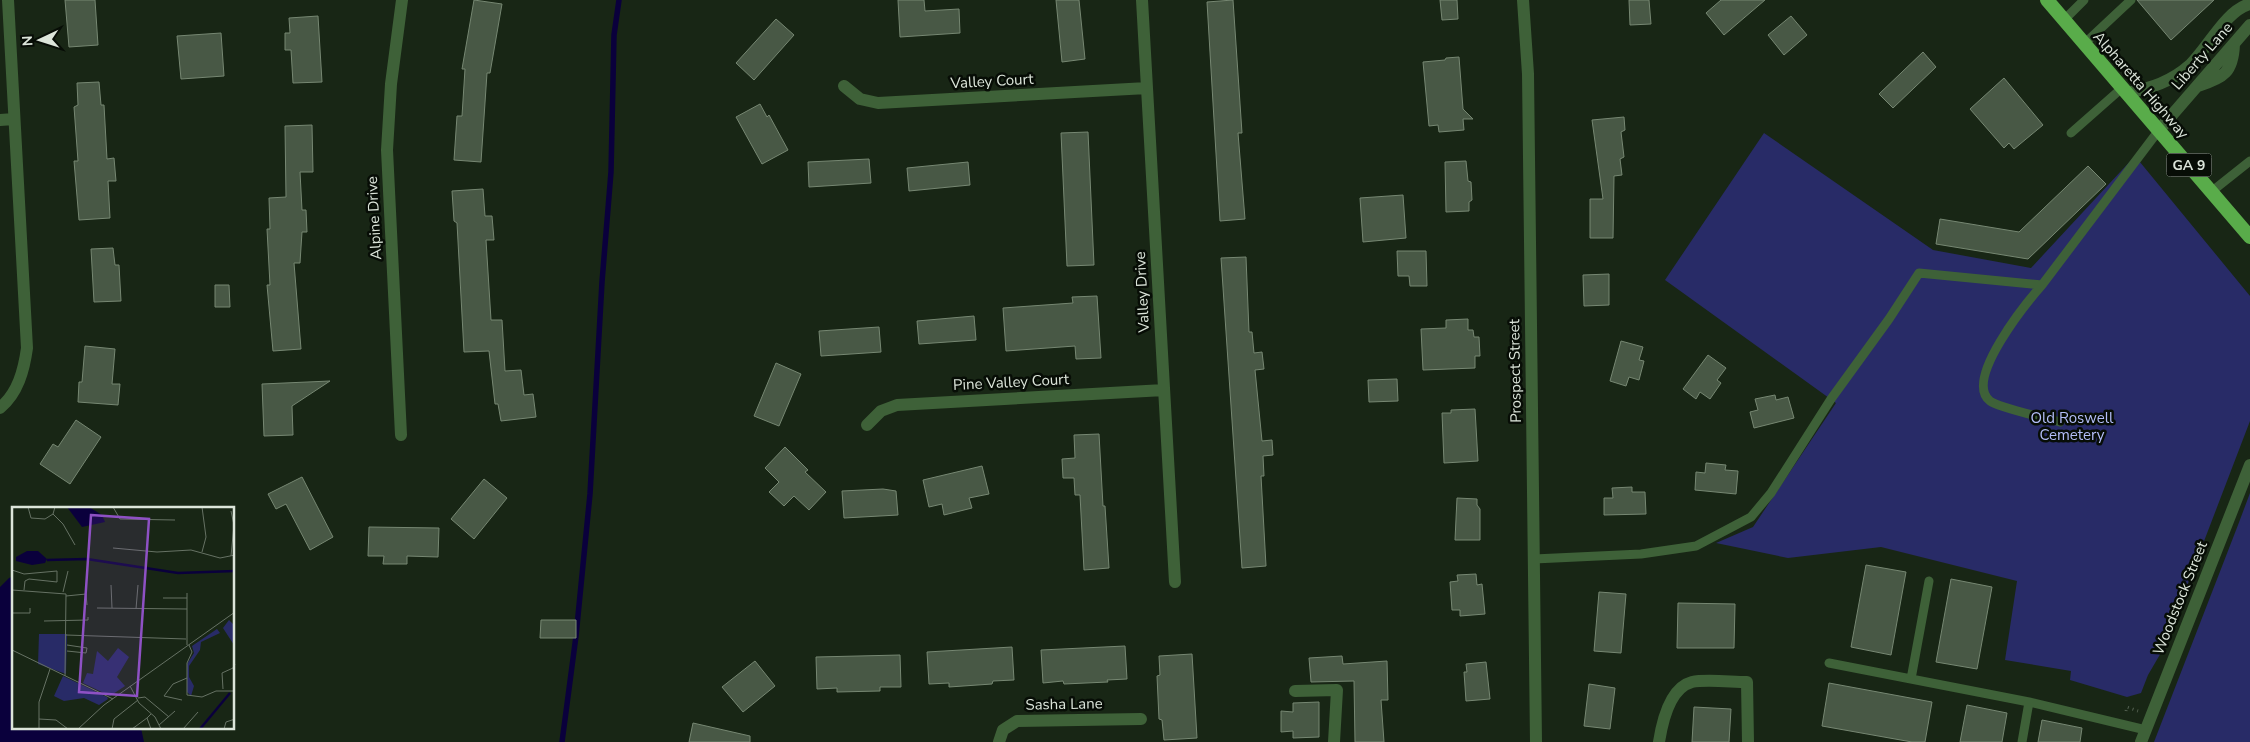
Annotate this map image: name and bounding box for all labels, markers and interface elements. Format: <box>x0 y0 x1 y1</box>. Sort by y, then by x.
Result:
north arrow <box>15 15 65 65</box>
street label: Liberty Lane <box>2167 18 2237 94</box>
street label: Alpharetta Highway <box>2089 27 2193 143</box>
text: N <box>18 35 37 47</box>
street label: Valley Court <box>949 69 1035 93</box>
road number: GA 9 <box>2166 154 2212 176</box>
street label: Alpine Drive <box>362 176 386 260</box>
street label: Valley Drive <box>1130 251 1154 334</box>
street label: Prospect Street <box>1504 318 1526 423</box>
street label: Pine Valley Court <box>952 369 1070 395</box>
park label: Old Roswell Cemetery <box>2030 408 2114 445</box>
inset map <box>12 507 235 730</box>
street label: Woodstock Street <box>2148 537 2212 658</box>
street label: Sasha Lane <box>1025 693 1103 715</box>

